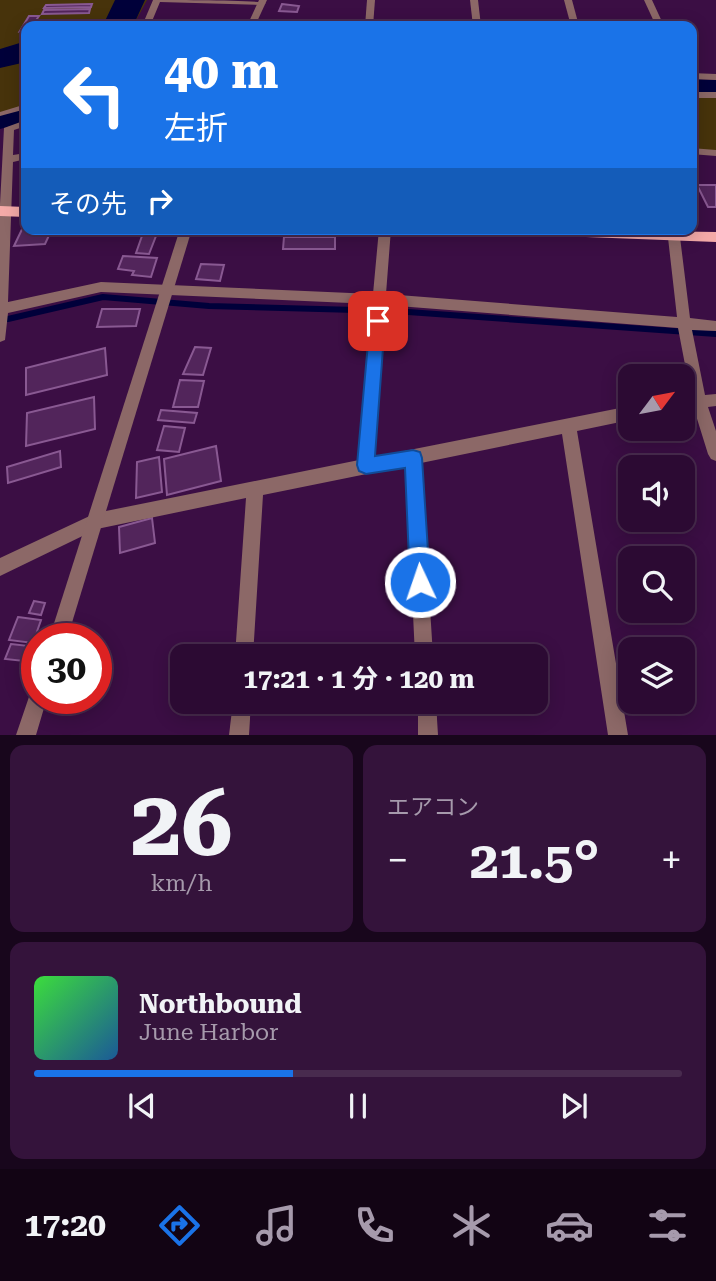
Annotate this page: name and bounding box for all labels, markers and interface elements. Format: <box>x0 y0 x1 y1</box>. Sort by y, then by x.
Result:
text: 40 m <box>164 43 279 100</box>
icon: left <box>49 49 140 140</box>
text: 左折 <box>164 109 228 147</box>
icon: right <box>141 182 179 220</box>
text: その先 <box>49 189 127 219</box>
pin <box>348 291 408 351</box>
icon: arrive <box>359 302 397 340</box>
north arrow <box>618 364 695 441</box>
map controls <box>618 364 695 714</box>
button: sound <box>618 455 695 532</box>
position arrow <box>383 545 457 619</box>
button: search <box>618 546 695 623</box>
speed limit sign: 30 <box>21 623 112 714</box>
button: layers <box>618 637 695 714</box>
text: 17:21 · 1 分 · 120 m <box>243 664 475 694</box>
text: 26 <box>131 771 232 877</box>
text: エアコン <box>387 794 479 821</box>
text: 21.5° <box>470 830 599 891</box>
text: − <box>387 838 408 882</box>
text: + <box>661 838 682 882</box>
text: km/h <box>151 870 212 897</box>
text: Northbound <box>139 989 302 1019</box>
text: June Harbor <box>139 1019 279 1046</box>
icon: previous <box>123 1087 161 1125</box>
icon: pause <box>339 1087 377 1125</box>
icon: next <box>555 1087 593 1125</box>
icon: directions <box>155 1201 204 1250</box>
icon: music <box>252 1201 301 1250</box>
icon: phone <box>350 1201 399 1250</box>
icon: climate <box>447 1201 496 1250</box>
icon: car <box>545 1201 594 1250</box>
icon: filters <box>643 1201 692 1250</box>
text: 17:20 <box>24 1206 106 1244</box>

